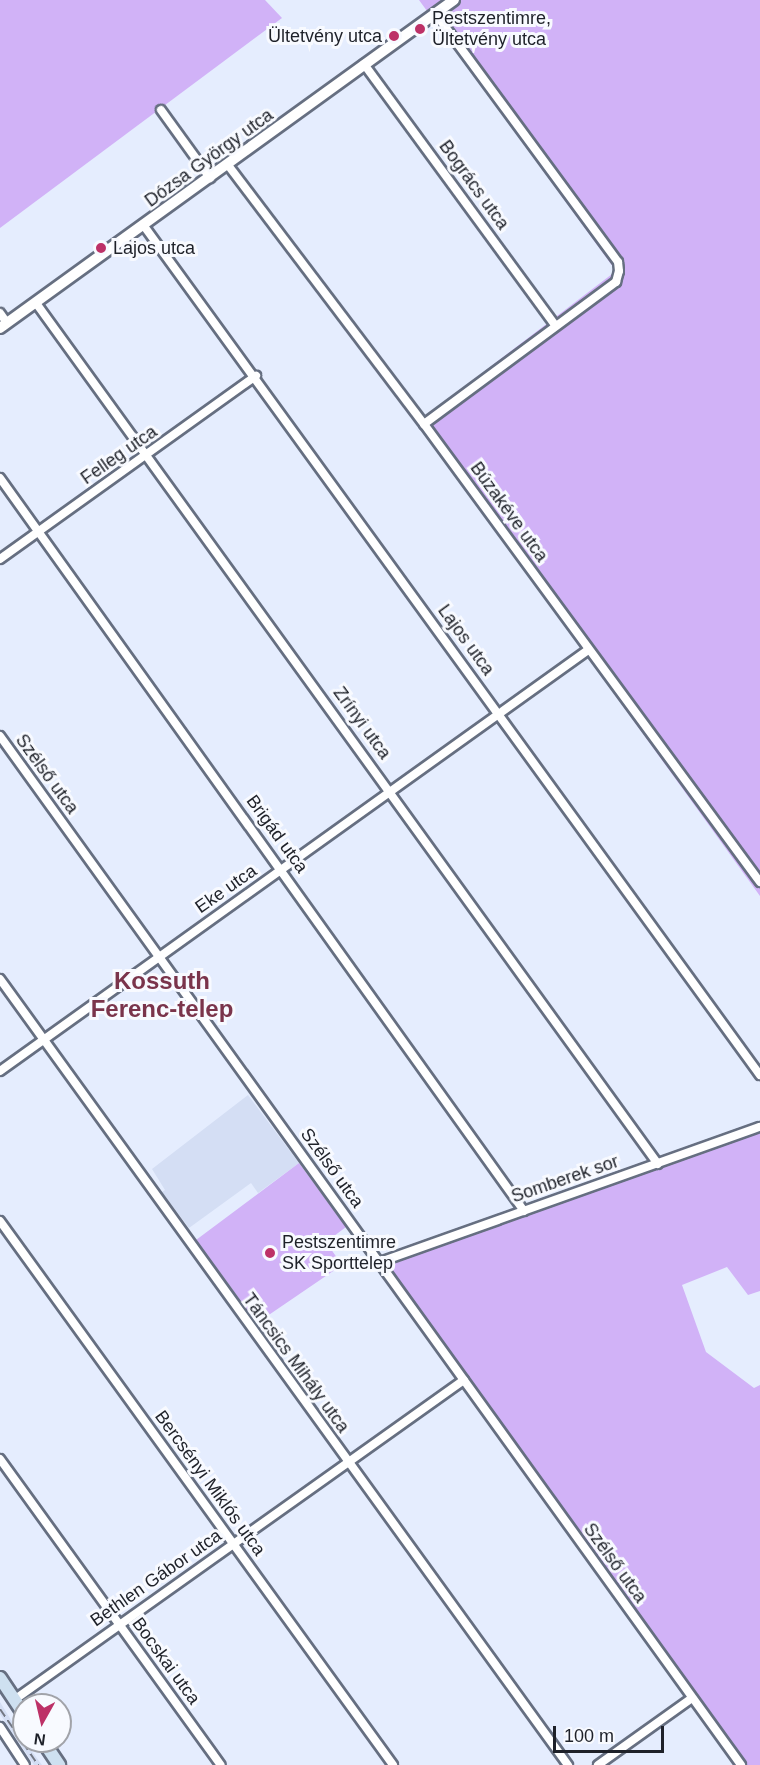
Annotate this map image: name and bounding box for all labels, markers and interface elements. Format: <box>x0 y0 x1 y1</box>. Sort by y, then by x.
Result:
place label: Pestszentimre, Ültetvény utca <box>432 8 551 50</box>
marker: Pestszentimre, Ültetvény utca <box>413 22 427 36</box>
place label: Ültetvény utca <box>268 25 382 47</box>
marker: Ültetvény utca <box>387 29 401 43</box>
street label: Dózsa György utca <box>141 104 277 212</box>
street label: Bogrács utca <box>434 136 514 234</box>
place label: Lajos utca <box>113 237 195 259</box>
marker: Lajos utca <box>94 241 108 255</box>
street label: Felleg utca <box>77 421 161 489</box>
street label: Búzakéve utca <box>466 458 552 566</box>
street label: Lajos utca <box>433 600 499 680</box>
street label: Zrínyi utca <box>329 683 395 763</box>
street label: Szélső utca <box>11 730 83 818</box>
street label: Brigád utca <box>242 791 312 877</box>
street label: Eke utca <box>191 860 261 918</box>
district label: Kossuth Ferenc-telep <box>91 967 233 1023</box>
street label: Szélső utca <box>296 1124 368 1212</box>
street label: Somberek sor <box>509 1151 621 1207</box>
place label: Pestszentimre SK Sporttelep <box>282 1232 396 1274</box>
marker: Pestszentimre SK Sporttelep <box>263 1246 277 1260</box>
street label: Táncsics Mihály utca <box>238 1289 354 1437</box>
street label: Bercsényi Miklós utca <box>150 1406 270 1560</box>
street label: Szélső utca <box>579 1519 651 1607</box>
street label: Bethlen Gábor utca <box>86 1525 226 1631</box>
street label: Bocskai utca <box>127 1613 205 1709</box>
north arrow <box>12 1693 72 1753</box>
scale bar <box>556 1714 667 1752</box>
text: 100 m <box>564 1726 614 1746</box>
text: N <box>33 1730 47 1749</box>

